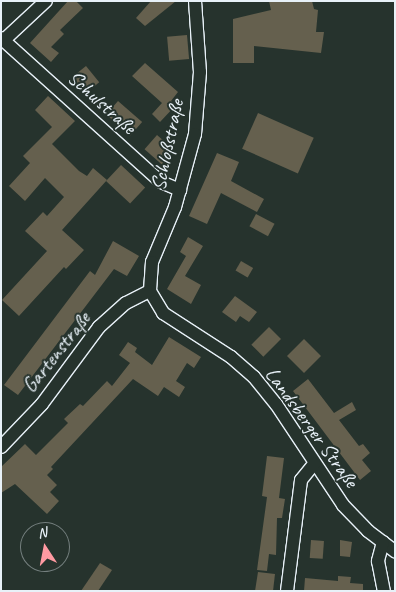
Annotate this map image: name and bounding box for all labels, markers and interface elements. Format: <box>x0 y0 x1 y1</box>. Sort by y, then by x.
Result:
street label: Schulstraße <box>63 65 141 139</box>
street label: Schloßstraße <box>145 97 189 193</box>
street label: Gartenstraße <box>17 307 95 397</box>
street label: Landsberger Straße <box>260 362 364 492</box>
north arrow <box>20 522 70 572</box>
text: N <box>36 524 48 542</box>

